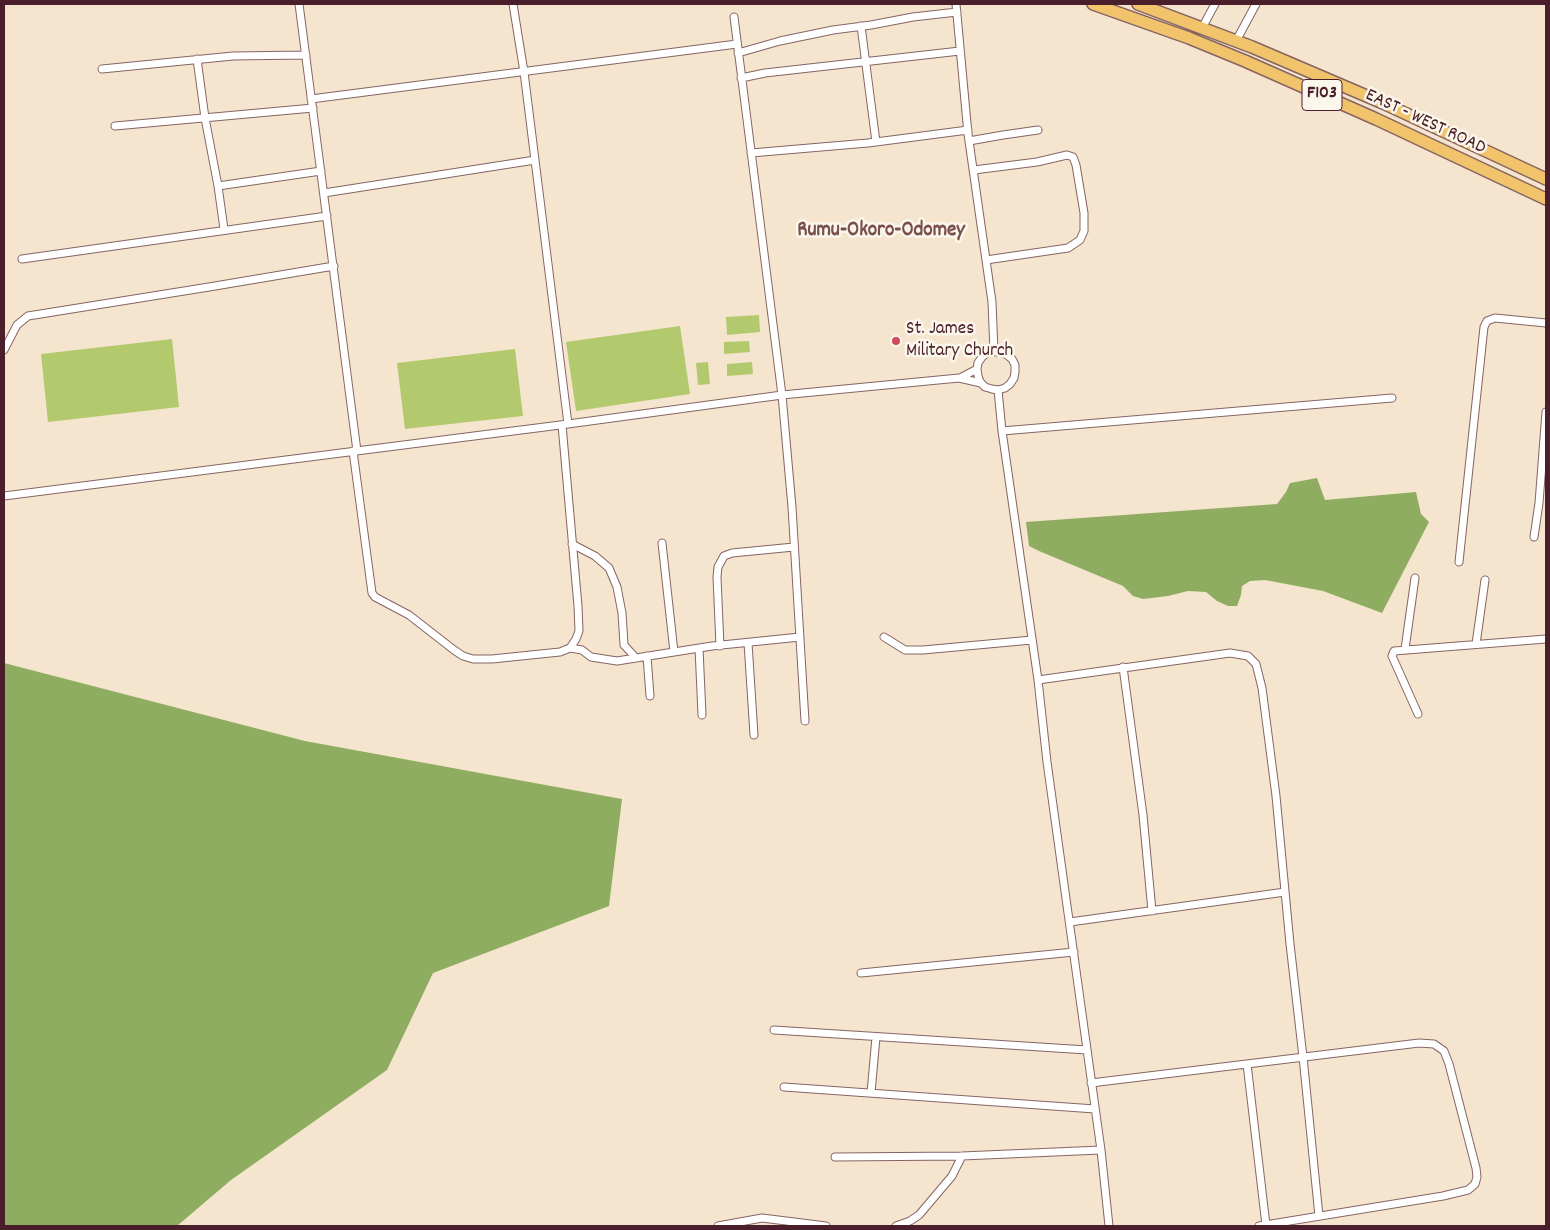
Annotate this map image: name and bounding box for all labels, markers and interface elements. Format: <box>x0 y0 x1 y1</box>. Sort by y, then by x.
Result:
road number: F103 <box>1302 80 1342 110</box>
street label: EAST - WEST ROAD <box>1361 85 1489 161</box>
district label: Rumu-Okoro-Odomey <box>797 219 965 245</box>
place label: St. James Military Church <box>906 319 1013 363</box>
marker: St. James Military Church <box>890 335 902 347</box>

